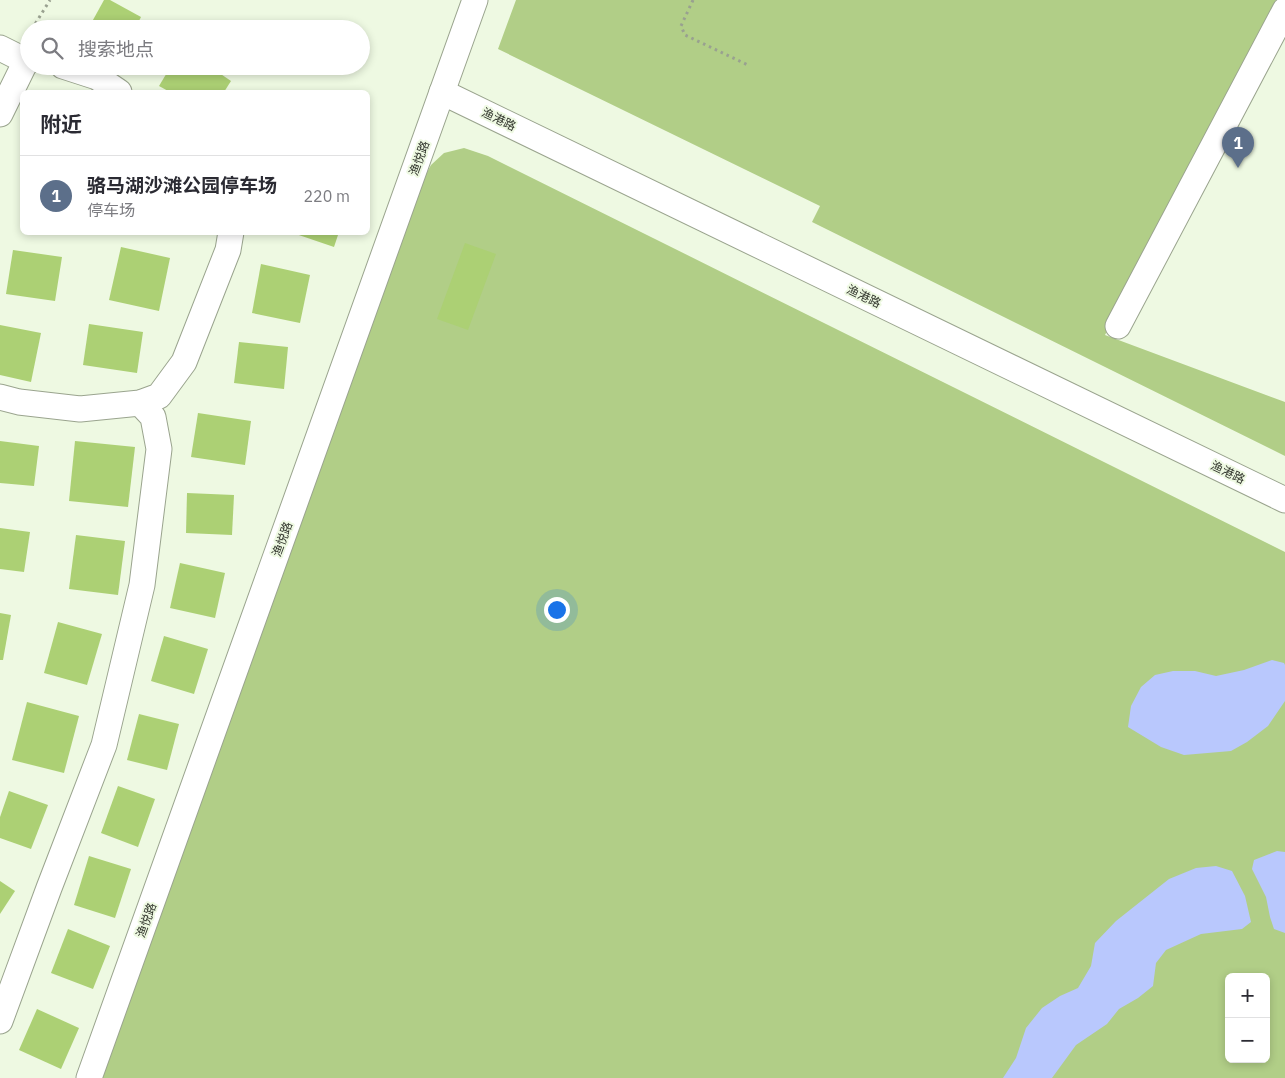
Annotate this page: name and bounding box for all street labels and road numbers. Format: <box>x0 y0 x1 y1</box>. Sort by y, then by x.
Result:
street label: 渔港路 <box>480 104 518 134</box>
street label: 渔悦路 <box>406 139 432 177</box>
street label: 渔港路 <box>845 281 883 311</box>
street label: 渔港路 <box>1209 457 1247 487</box>
street label: 渔悦路 <box>269 520 295 558</box>
street label: 渔悦路 <box>133 901 159 939</box>

